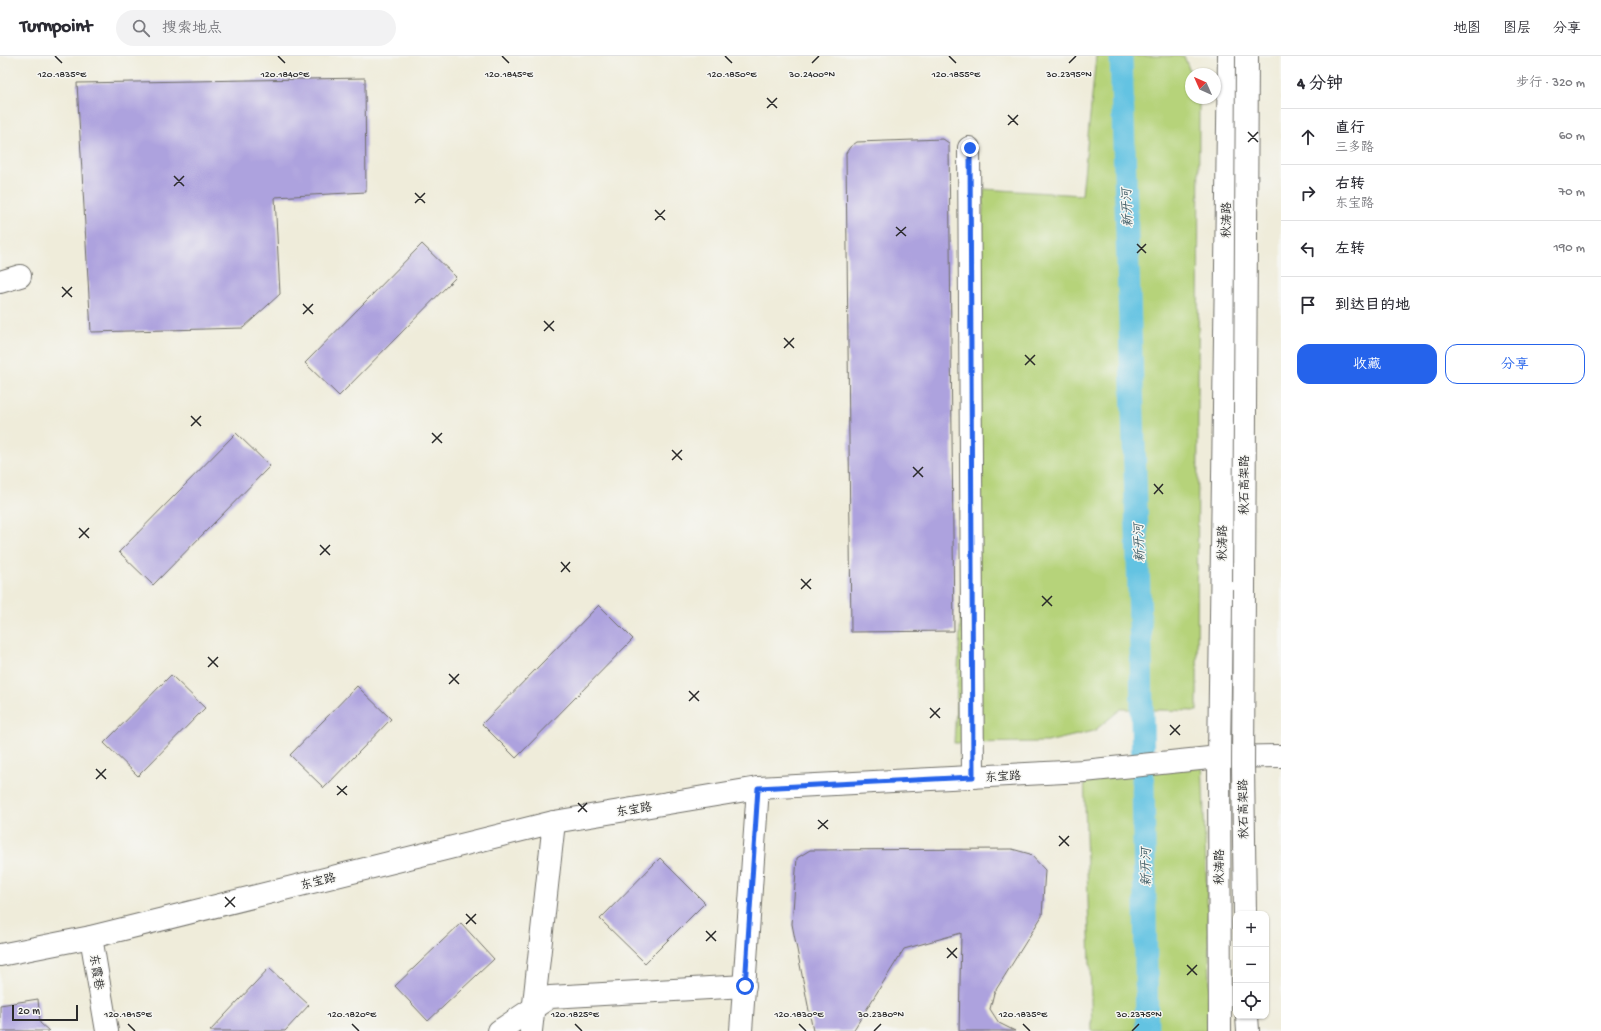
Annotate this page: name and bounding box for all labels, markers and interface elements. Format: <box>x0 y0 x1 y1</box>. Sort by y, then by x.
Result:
search box <box>116 10 396 46</box>
text: Turnpoint <box>20 16 92 39</box>
icon: search <box>130 17 152 39</box>
text: 搜索地点 <box>162 20 222 38</box>
text: 地图 <box>1453 21 1481 38</box>
text: 图层 <box>1503 21 1531 38</box>
text: 分享 <box>1553 21 1581 38</box>
north arrow <box>1185 68 1221 104</box>
text: 120.1835°E <box>37 69 87 81</box>
text: 120.1840°E <box>260 69 310 81</box>
text: 120.1845°E <box>484 69 534 81</box>
text: 120.1850°E <box>707 69 757 81</box>
text: 30.2400°N <box>788 69 835 81</box>
text: 120.1855°E <box>931 69 981 81</box>
text: 30.2395°N <box>1045 69 1092 81</box>
text: 4 分钟 <box>1297 75 1343 95</box>
text: 步行 · 320 m <box>1516 76 1585 91</box>
text: 直行 <box>1335 120 1365 138</box>
icon: ahead <box>1297 126 1319 148</box>
text: 60 m <box>1559 129 1585 144</box>
route end <box>961 139 979 157</box>
text: 三多路 <box>1335 141 1374 156</box>
text: 右转 <box>1335 176 1365 194</box>
icon: right <box>1297 182 1319 204</box>
text: 70 m <box>1559 185 1585 200</box>
water label: 新开河 <box>1119 186 1137 228</box>
text: 东宝路 <box>1335 197 1374 212</box>
street label: 秋涛路 <box>1219 202 1235 238</box>
icon: left <box>1297 238 1319 260</box>
text: 左转 <box>1335 241 1365 259</box>
text: 190 m <box>1554 241 1585 256</box>
icon: arrive <box>1297 294 1319 316</box>
text: 到达目的地 <box>1335 297 1410 315</box>
button: 收藏 <box>1297 344 1437 384</box>
button: 分享 <box>1445 344 1585 384</box>
street label: 秋石高架路 <box>1237 455 1253 515</box>
water label: 新开河 <box>1131 521 1149 563</box>
street label: 秋涛路 <box>1215 525 1231 561</box>
street label: 东宝路 <box>985 769 1021 786</box>
street label: 秋石高架路 <box>1235 779 1253 839</box>
street label: 东宝路 <box>615 800 653 821</box>
water label: 新开河 <box>1139 845 1155 887</box>
street label: 秋涛路 <box>1212 849 1228 885</box>
street label: 东宝路 <box>299 871 338 894</box>
map controls <box>1233 911 1269 1019</box>
button: + <box>1233 911 1269 947</box>
button: − <box>1233 947 1269 983</box>
street label: 东霞巷 <box>85 953 107 991</box>
route start <box>736 977 754 995</box>
button: locate <box>1233 983 1269 1019</box>
scale bar <box>12 1003 78 1022</box>
text: 20 m <box>18 1006 40 1018</box>
text: 120.1815°E <box>103 1009 152 1021</box>
text: 120.1820°E <box>327 1009 377 1021</box>
text: 120.1825°E <box>550 1009 600 1021</box>
text: 120.1830°E <box>774 1009 824 1021</box>
text: 30.2380°N <box>857 1009 905 1021</box>
text: 120.1835°E <box>998 1009 1048 1021</box>
text: 30.2375°N <box>1115 1009 1162 1021</box>

